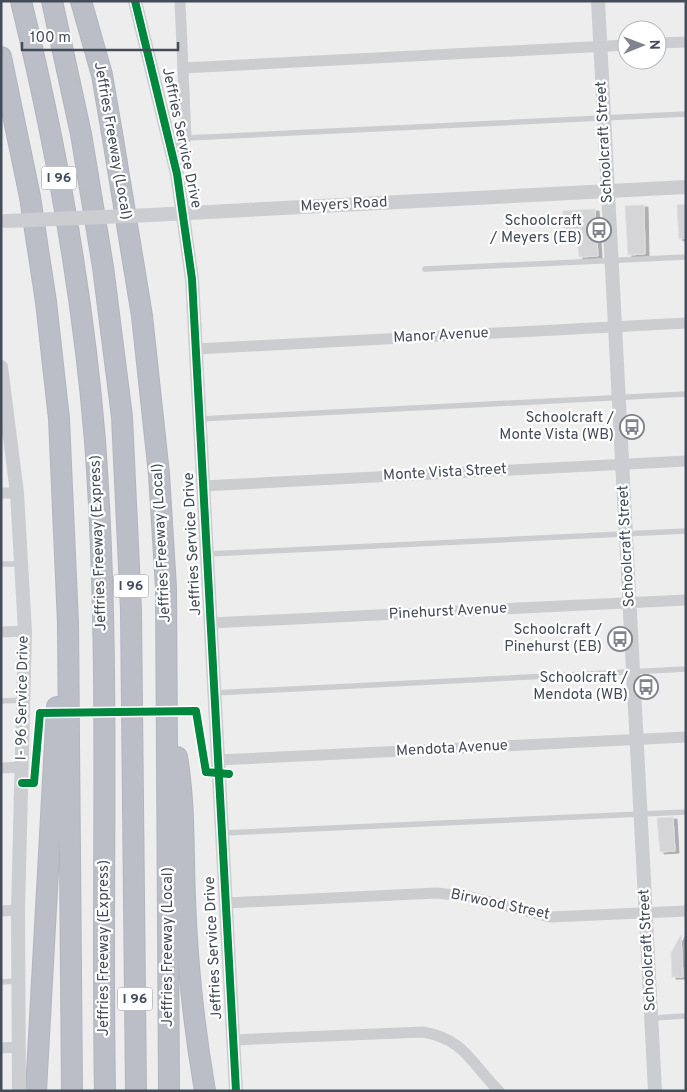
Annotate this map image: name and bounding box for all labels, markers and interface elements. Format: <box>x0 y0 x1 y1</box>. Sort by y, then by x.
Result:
scale bar <box>22 20 179 52</box>
north arrow <box>617 20 667 70</box>
text: 100 m <box>30 29 71 48</box>
text: N <box>645 40 662 50</box>
street label: Jeffries Freeway (Local) <box>89 61 135 221</box>
street label: Jeffries Service Drive <box>157 66 205 210</box>
street label: Schoolcraft Street <box>592 80 618 204</box>
road number: I 96 <box>42 167 76 190</box>
street label: Meyers Road <box>300 193 388 217</box>
place label: Schoolcraft / Meyers (EB) <box>489 212 582 248</box>
bus stop icon: Schoolcraft / Meyers (EB) <box>586 217 612 243</box>
street label: Manor Avenue <box>393 324 489 348</box>
place label: Schoolcraft / Monte Vista (WB) <box>499 409 615 445</box>
bus stop icon: Schoolcraft / Monte Vista (WB) <box>619 414 645 440</box>
street label: Jeffries Freeway (Express) <box>86 455 112 631</box>
street label: Monte Vista Street <box>383 460 507 486</box>
street label: Jeffries Freeway (Local) <box>148 463 176 623</box>
street label: Jeffries Service Drive <box>180 472 206 616</box>
street label: Schoolcraft Street <box>614 484 640 608</box>
road number: I 96 <box>114 574 148 598</box>
street label: Pinehurst Avenue <box>388 599 508 625</box>
place label: Schoolcraft / Pinehurst (EB) <box>504 621 603 657</box>
bus stop icon: Schoolcraft / Pinehurst (EB) <box>607 626 633 652</box>
street label: I- 96 Service Drive <box>12 635 34 761</box>
place label: Schoolcraft / Mendota (WB) <box>533 669 629 705</box>
bus stop icon: Schoolcraft / Mendota (WB) <box>633 674 659 700</box>
street label: Mendota Avenue <box>396 737 508 761</box>
street label: Jeffries Freeway (Express) <box>95 860 114 1036</box>
street label: Jeffries Freeway (Local) <box>159 867 178 1027</box>
street label: Jeffries Service Drive <box>201 876 227 1020</box>
street label: Birwood Street <box>449 885 551 925</box>
street label: Schoolcraft Street <box>635 888 661 1012</box>
road number: I 96 <box>118 988 152 1011</box>

